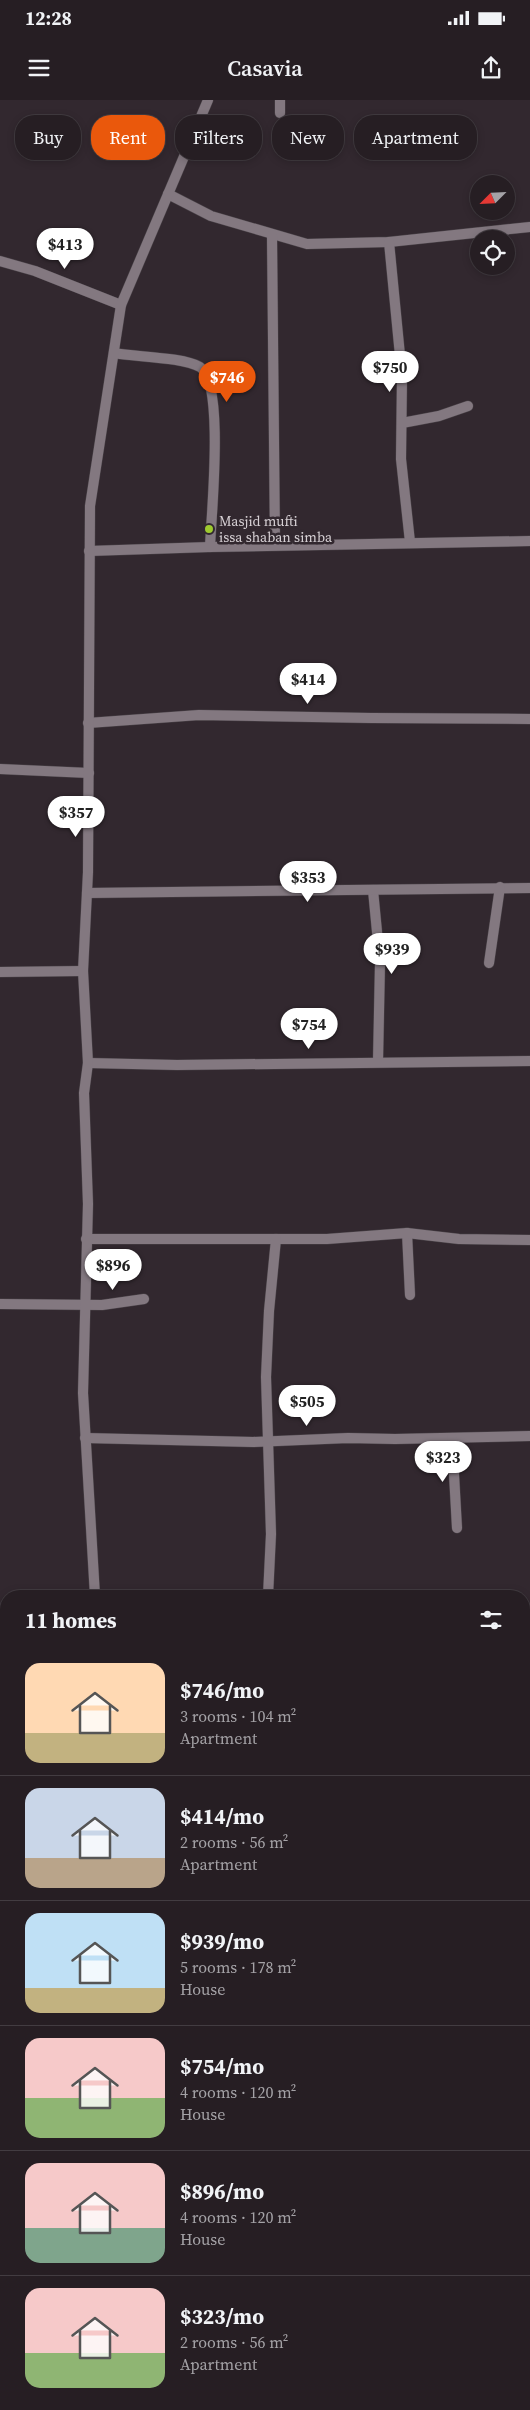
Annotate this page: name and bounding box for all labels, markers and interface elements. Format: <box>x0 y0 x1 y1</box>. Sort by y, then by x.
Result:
text: 12:28 <box>25 5 72 31</box>
text: Casavia <box>227 53 303 83</box>
icon: menu <box>25 54 53 82</box>
icon: share <box>477 54 505 82</box>
chip: Buy <box>15 115 81 160</box>
chip: Rent <box>91 115 165 160</box>
chip: Filters <box>175 115 262 160</box>
chip: New <box>272 115 344 160</box>
chip: Apartment <box>354 115 477 160</box>
north arrow <box>470 175 515 220</box>
map controls <box>470 175 515 275</box>
pin: $413 <box>35 228 95 270</box>
button: locate <box>470 230 515 275</box>
text: $413 <box>48 233 82 255</box>
pin: $750 <box>360 350 420 393</box>
text: $750 <box>373 356 407 378</box>
pin: $746 <box>197 360 257 403</box>
text: $746 <box>210 366 244 388</box>
place label: Masjid mufti issa shaban simba <box>219 511 333 547</box>
marker: Masjid mufti issa shaban simba <box>203 523 215 535</box>
pin: $414 <box>278 662 338 705</box>
text: $414 <box>291 668 325 690</box>
pin: $357 <box>46 796 106 838</box>
text: $357 <box>59 801 93 823</box>
pin: $353 <box>278 860 338 903</box>
text: $353 <box>291 866 325 888</box>
pin: $939 <box>362 932 422 975</box>
text: $939 <box>375 938 409 960</box>
pin: $754 <box>279 1008 339 1050</box>
text: $754 <box>292 1013 326 1035</box>
pin: $896 <box>83 1248 143 1291</box>
text: $896 <box>96 1254 130 1276</box>
pin: $505 <box>277 1384 337 1427</box>
text: $505 <box>290 1390 324 1412</box>
pin: $323 <box>413 1440 473 1483</box>
text: $323 <box>426 1446 460 1468</box>
text: 11 homes <box>25 1606 117 1635</box>
icon: filters <box>477 1606 505 1634</box>
text: $746/mo <box>180 1676 264 1705</box>
icon: home <box>65 1683 125 1743</box>
text: 3 rooms · 104 m² <box>180 1705 296 1727</box>
text: Apartment <box>180 1727 257 1749</box>
text: $414/mo <box>180 1802 264 1831</box>
icon: home <box>65 1808 125 1868</box>
text: 2 rooms · 56 m² <box>180 1831 288 1853</box>
text: Apartment <box>180 1853 257 1875</box>
text: $939/mo <box>180 1927 264 1956</box>
icon: home <box>65 1933 125 1993</box>
text: 5 rooms · 178 m² <box>180 1956 296 1978</box>
text: House <box>180 1978 225 2000</box>
text: $754/mo <box>180 2052 264 2081</box>
icon: home <box>65 2058 125 2118</box>
text: 4 rooms · 120 m² <box>180 2081 296 2103</box>
text: House <box>180 2103 225 2125</box>
text: $896/mo <box>180 2177 264 2206</box>
icon: home <box>65 2183 125 2243</box>
text: 4 rooms · 120 m² <box>180 2206 296 2228</box>
text: House <box>180 2228 225 2250</box>
text: $323/mo <box>180 2302 264 2331</box>
icon: home <box>65 2308 125 2368</box>
text: 2 rooms · 56 m² <box>180 2331 288 2353</box>
text: Apartment <box>180 2353 257 2375</box>

